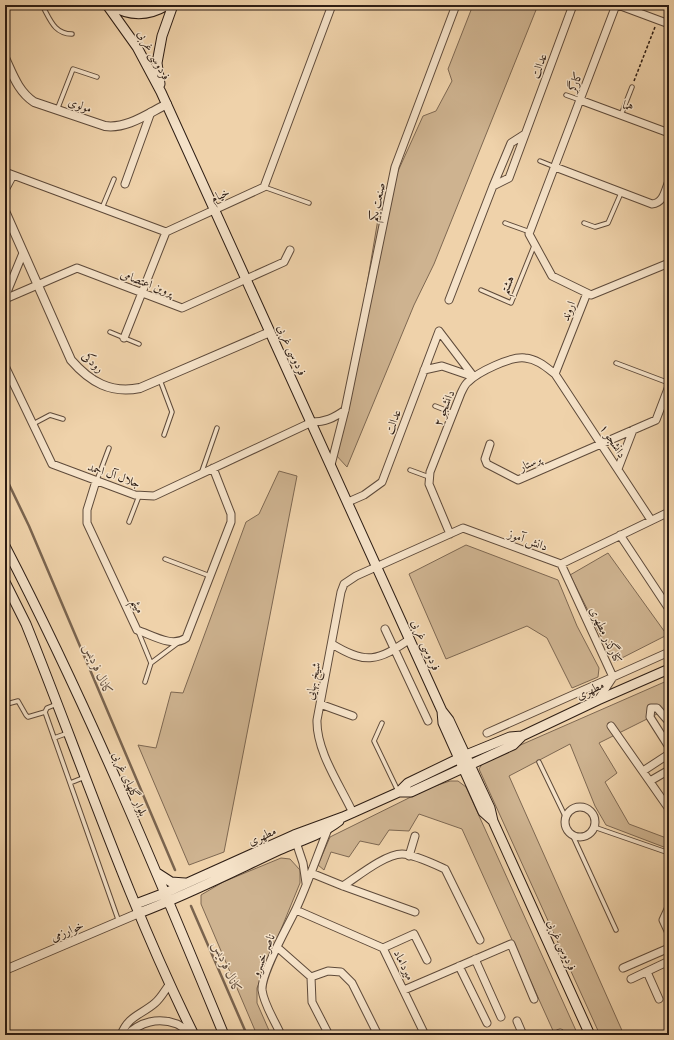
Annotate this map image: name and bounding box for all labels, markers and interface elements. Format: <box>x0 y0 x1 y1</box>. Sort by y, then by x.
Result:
street label: فردوسی غربی <box>133 27 175 83</box>
street label: عدالت <box>526 51 551 81</box>
street label: کارگر <box>562 69 586 96</box>
street label: مولوی <box>66 93 94 117</box>
street label: هما <box>620 96 636 115</box>
street label: صنعت یکم <box>364 181 392 224</box>
street label: خیام <box>208 183 233 209</box>
street label: پروین اعتصامی <box>118 265 178 301</box>
street label: هشتم <box>495 273 522 298</box>
street label: اروند <box>556 298 579 323</box>
street label: فردوسی غربی <box>273 321 311 379</box>
street label: رودکی <box>79 347 108 376</box>
street label: دانشجو ۲ <box>429 387 458 428</box>
street label: عدالت <box>380 407 405 437</box>
street label: دانشجو ۱ <box>596 420 631 461</box>
street label: پرستار <box>515 449 545 475</box>
street label: جلال آل احمد <box>85 458 143 492</box>
street label: دانش آموز <box>505 524 550 555</box>
street label: میثم <box>124 596 149 618</box>
street label: کنارگذر مطهری <box>586 604 627 666</box>
street label: فردوسی غربی <box>407 616 445 674</box>
water label: کانال فردیس <box>79 640 118 698</box>
street label: شیخ بهایی <box>301 660 327 702</box>
street label: مطهری <box>573 676 607 703</box>
street label: بلوار گلهای غربی <box>108 749 152 819</box>
street label: مطهری <box>245 822 279 849</box>
street label: خوارزمی <box>48 916 86 945</box>
street label: فردوسی غربی <box>543 916 581 974</box>
street label: ناصر خسرو <box>246 931 279 981</box>
water label: کانال فردیس <box>208 938 247 996</box>
street label: میرداماد <box>390 947 419 983</box>

